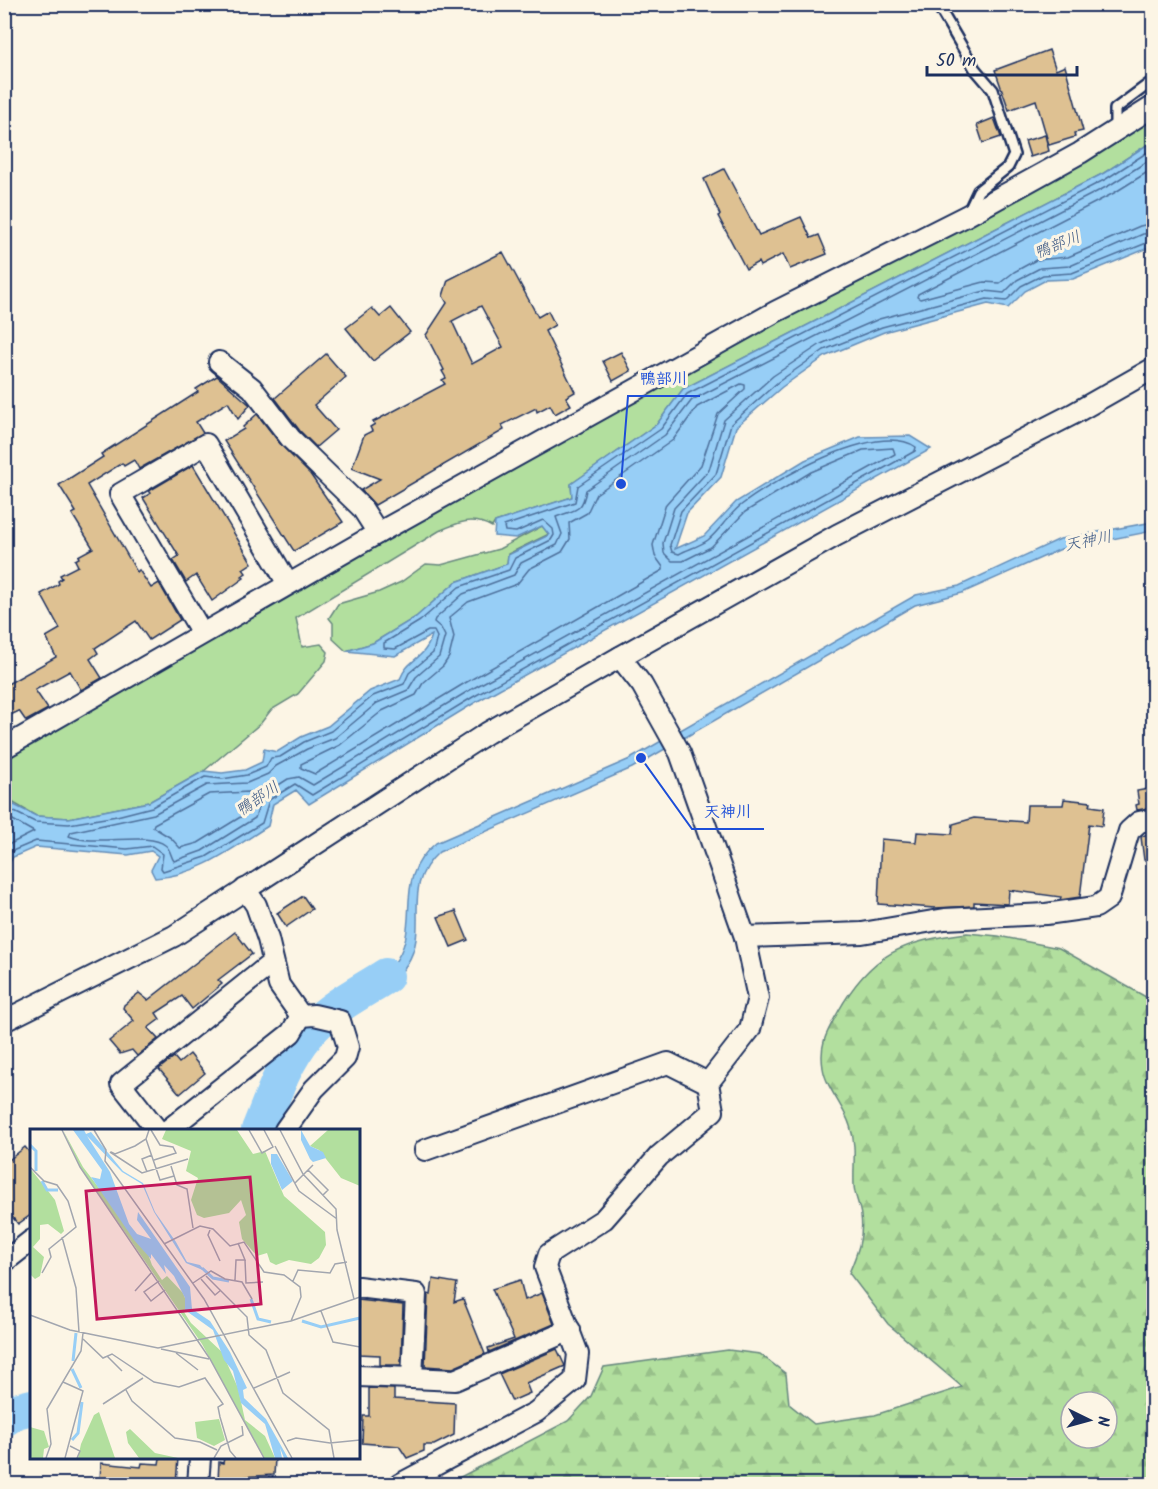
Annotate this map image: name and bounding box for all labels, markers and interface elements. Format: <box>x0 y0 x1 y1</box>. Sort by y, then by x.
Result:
scale bar <box>927 39 1077 77</box>
text: 50 m <box>936 47 976 76</box>
water label: 鴨部川 <box>1031 225 1085 266</box>
callout: 鴨部川 <box>628 362 700 396</box>
text: 鴨部川 <box>640 367 688 392</box>
water label: 天神川 <box>1062 524 1114 559</box>
water label: 鴨部川 <box>231 775 285 823</box>
callout: 天神川 <box>692 795 764 829</box>
text: 天神川 <box>704 800 752 825</box>
inset map <box>30 1129 360 1459</box>
north arrow <box>1059 1390 1119 1450</box>
text: N <box>1090 1415 1115 1427</box>

